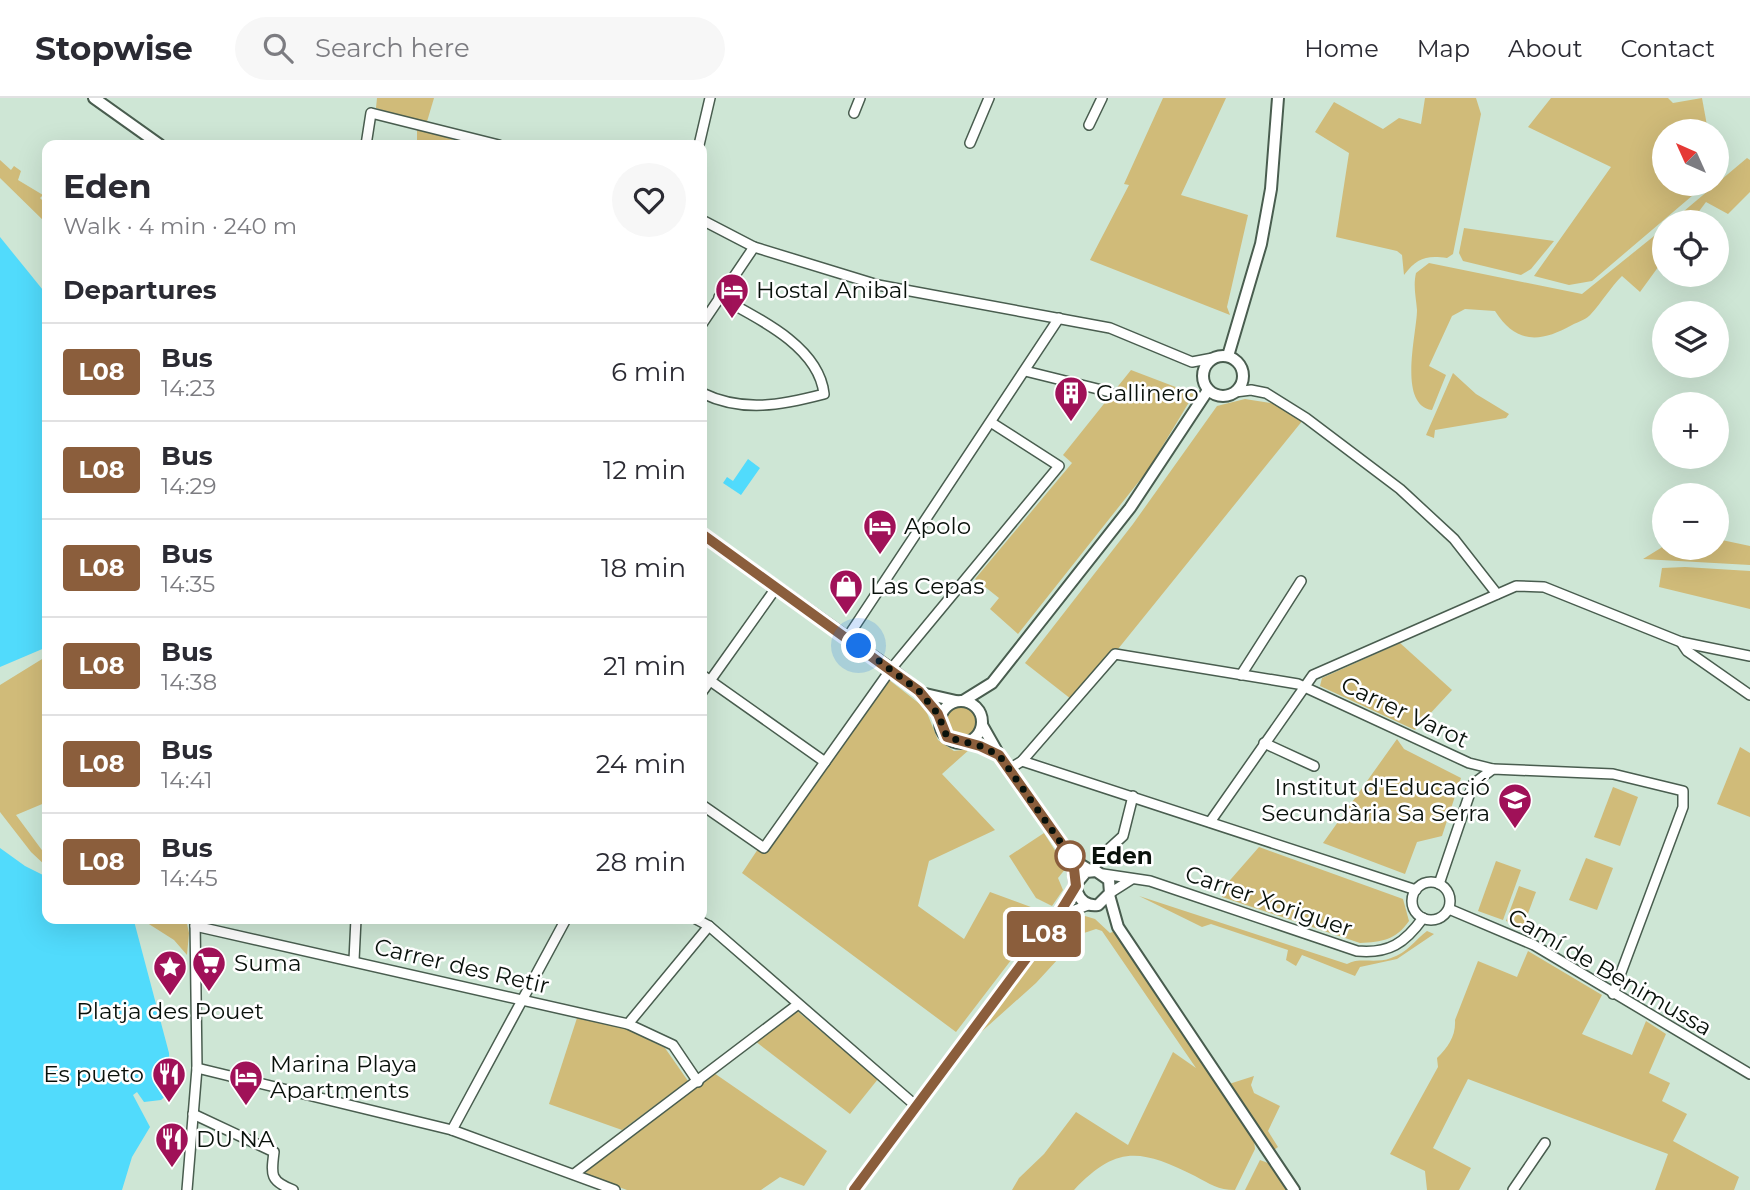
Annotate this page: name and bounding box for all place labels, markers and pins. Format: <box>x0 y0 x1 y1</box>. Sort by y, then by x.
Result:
hotel icon: Hostal Anibal <box>713 271 751 320</box>
place label: Hostal Anibal <box>756 276 909 304</box>
building icon: Gallinero <box>1052 374 1090 423</box>
place label: Gallinero <box>1096 379 1199 407</box>
hotel icon: Apolo <box>861 507 899 556</box>
place label: Apolo <box>904 512 971 540</box>
shop icon: Las Cepas <box>827 567 865 616</box>
place label: Las Cepas <box>870 572 984 600</box>
place label: Institut d'Educació Secundària Sa Serra <box>1261 773 1490 827</box>
school or university icon: Institut d'Educació Secundària Sa Serra <box>1496 781 1534 830</box>
marker: Eden <box>1055 841 1085 871</box>
place label: Eden <box>1091 842 1153 870</box>
supermarket icon: Suma <box>190 944 228 993</box>
place icon: Platja des Pouet <box>151 948 189 997</box>
place label: Suma <box>234 949 302 977</box>
place label: Platja des Pouet <box>76 997 264 1025</box>
place label: Marina Playa Apartments <box>270 1050 417 1104</box>
restaurant icon: Es pueto <box>150 1055 188 1104</box>
hotel icon: Marina Playa Apartments <box>227 1058 265 1107</box>
place label: Es pueto <box>43 1060 144 1088</box>
restaurant icon: DU NA <box>153 1120 191 1169</box>
place label: DU NA <box>196 1125 275 1153</box>

